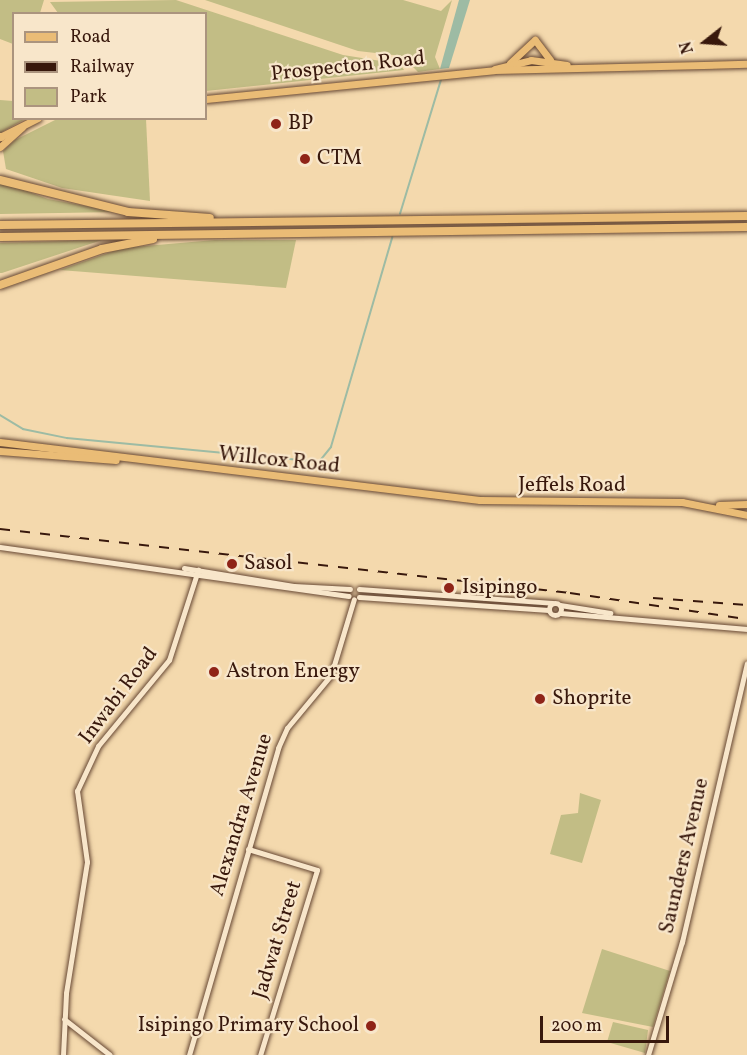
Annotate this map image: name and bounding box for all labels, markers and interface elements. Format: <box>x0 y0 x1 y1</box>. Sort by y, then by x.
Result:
legend <box>12 12 207 120</box>
north arrow <box>675 12 735 72</box>
text: Road <box>70 25 111 50</box>
text: N <box>676 38 700 56</box>
street label: Prospecton Road <box>270 46 426 88</box>
text: Railway <box>70 55 134 80</box>
text: Park <box>70 85 107 110</box>
place label: BP <box>288 111 313 137</box>
marker: BP <box>269 117 283 131</box>
place label: CTM <box>317 146 362 172</box>
marker: CTM <box>298 152 312 166</box>
street label: Willcox Road <box>217 442 341 480</box>
street label: Jeffels Road <box>518 473 626 499</box>
place label: Sasol <box>244 551 292 577</box>
marker: Sasol <box>225 557 239 571</box>
place label: Isipingo <box>462 575 538 601</box>
marker: Isipingo <box>440 579 458 597</box>
street label: Inwabi Road <box>74 642 164 750</box>
place label: Astron Energy <box>226 659 360 685</box>
marker: Astron Energy <box>207 665 221 679</box>
place label: Shoprite <box>552 686 632 712</box>
marker: Shoprite <box>533 692 547 706</box>
street label: Alexandra Avenue <box>205 731 279 899</box>
street label: Saunders Avenue <box>655 776 715 936</box>
street label: Jadwat Street <box>248 878 308 1002</box>
scale bar <box>543 1004 672 1042</box>
place label: Isipingo Primary School <box>137 1013 359 1039</box>
text: 200 m <box>551 1014 602 1039</box>
marker: Isipingo Primary School <box>364 1019 378 1033</box>

